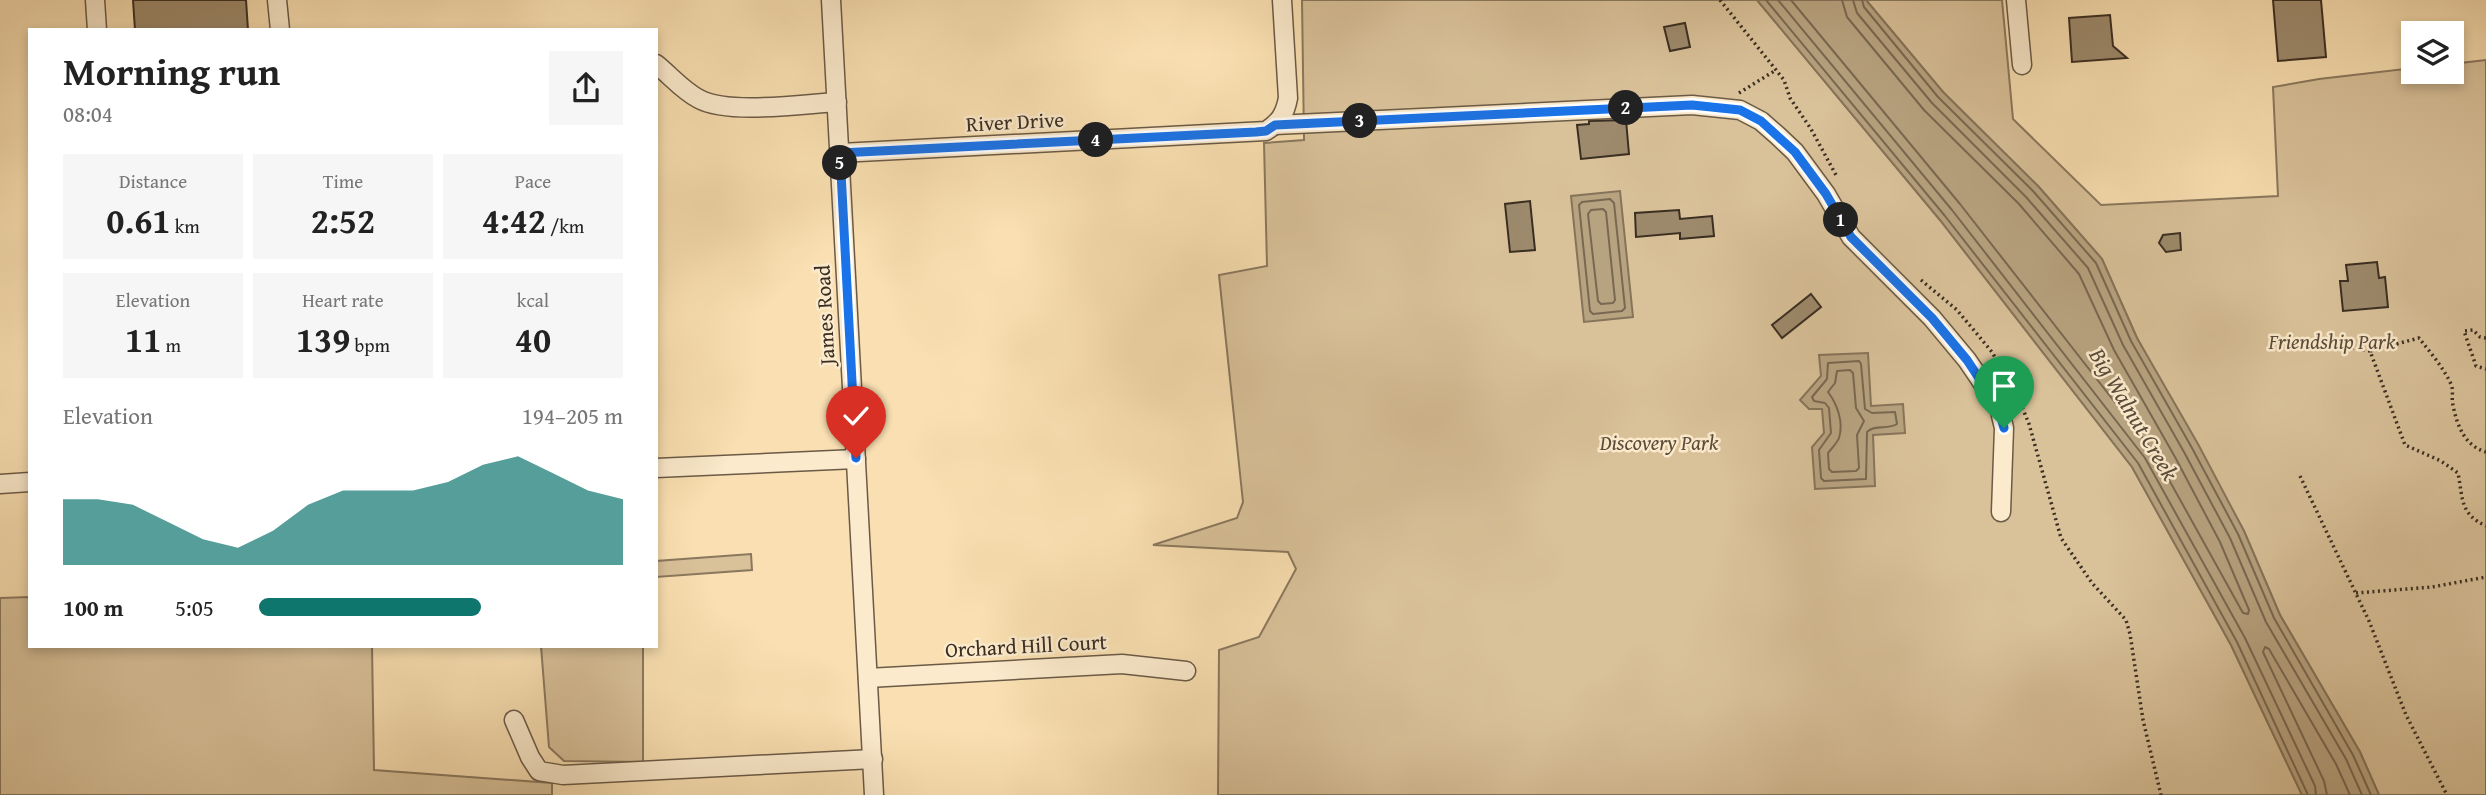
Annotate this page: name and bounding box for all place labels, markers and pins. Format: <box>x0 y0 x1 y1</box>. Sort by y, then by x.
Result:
pin: 2 <box>1608 90 1644 126</box>
pin: 3 <box>1342 104 1378 138</box>
pin: 4 <box>1078 122 1114 158</box>
pin: 5 <box>822 146 858 180</box>
pin: 1 <box>1824 202 1858 238</box>
pin <box>1974 356 2034 428</box>
pin <box>826 386 886 458</box>

